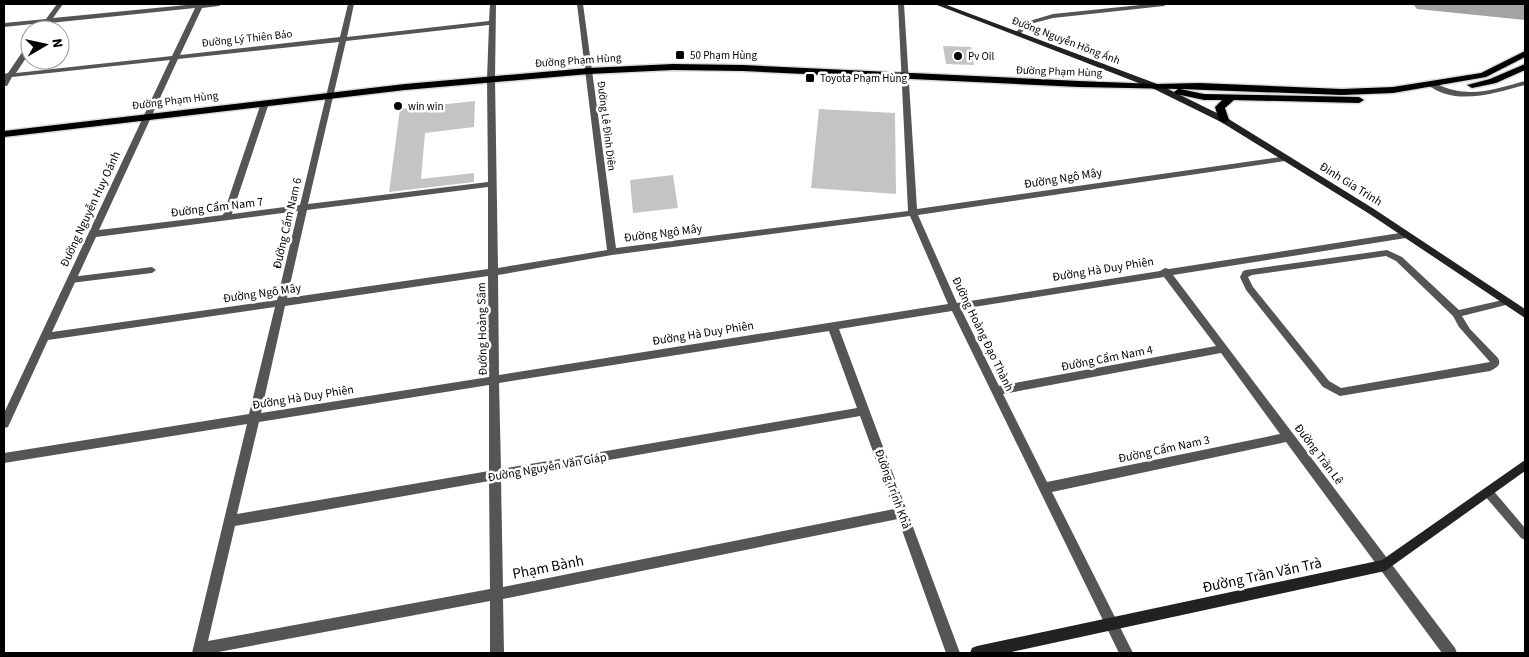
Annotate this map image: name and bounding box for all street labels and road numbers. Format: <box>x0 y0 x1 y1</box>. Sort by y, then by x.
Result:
street label: Đường Nguyễn Hồng Ánh <box>1009 13 1122 68</box>
street label: Đường Lý Thiên Bảo <box>201 26 293 51</box>
street label: Đường Phạm Hùng <box>534 50 622 71</box>
street label: Đường Phạm Hùng <box>1016 62 1103 81</box>
street label: Đường Lê Đình Diên <box>594 80 619 172</box>
street label: Đường Phạm Hùng <box>131 88 219 113</box>
street label: Đường Nguyễn Huy Oánh <box>56 149 125 270</box>
street label: Đinh Gia Trinh <box>1316 158 1385 210</box>
street label: Đường Ngô Mây <box>1023 164 1104 193</box>
street label: Đường Cẩm Nam 6 <box>269 176 306 270</box>
street label: Đường Cẩm Nam 7 <box>170 193 264 222</box>
street label: Đường Ngô Mây <box>623 220 703 247</box>
street label: Đường Hà Duy Phiên <box>1051 253 1155 286</box>
street label: Đường Hoàng Đạo Thành <box>947 274 1018 394</box>
street label: Đường Ngô Mây <box>222 280 303 307</box>
street label: Đường Hoàng Sâm <box>473 282 492 376</box>
street label: Đường Hà Duy Phiên <box>651 317 755 350</box>
street label: Đường Cẩm Nam 4 <box>1060 341 1154 376</box>
street label: Đường Hà Duy Phiên <box>251 381 355 414</box>
street label: Đường Trần Lê <box>1290 420 1347 488</box>
street label: Đường Cẩm Nam 3 <box>1117 431 1211 467</box>
street label: Đường Trịnh Khả <box>870 447 915 531</box>
street label: Đường Nguyễn Văn Giáp <box>486 449 608 486</box>
street label: Phạm Bành <box>511 550 586 585</box>
street label: Đường Trần Văn Trà <box>1201 553 1324 598</box>

